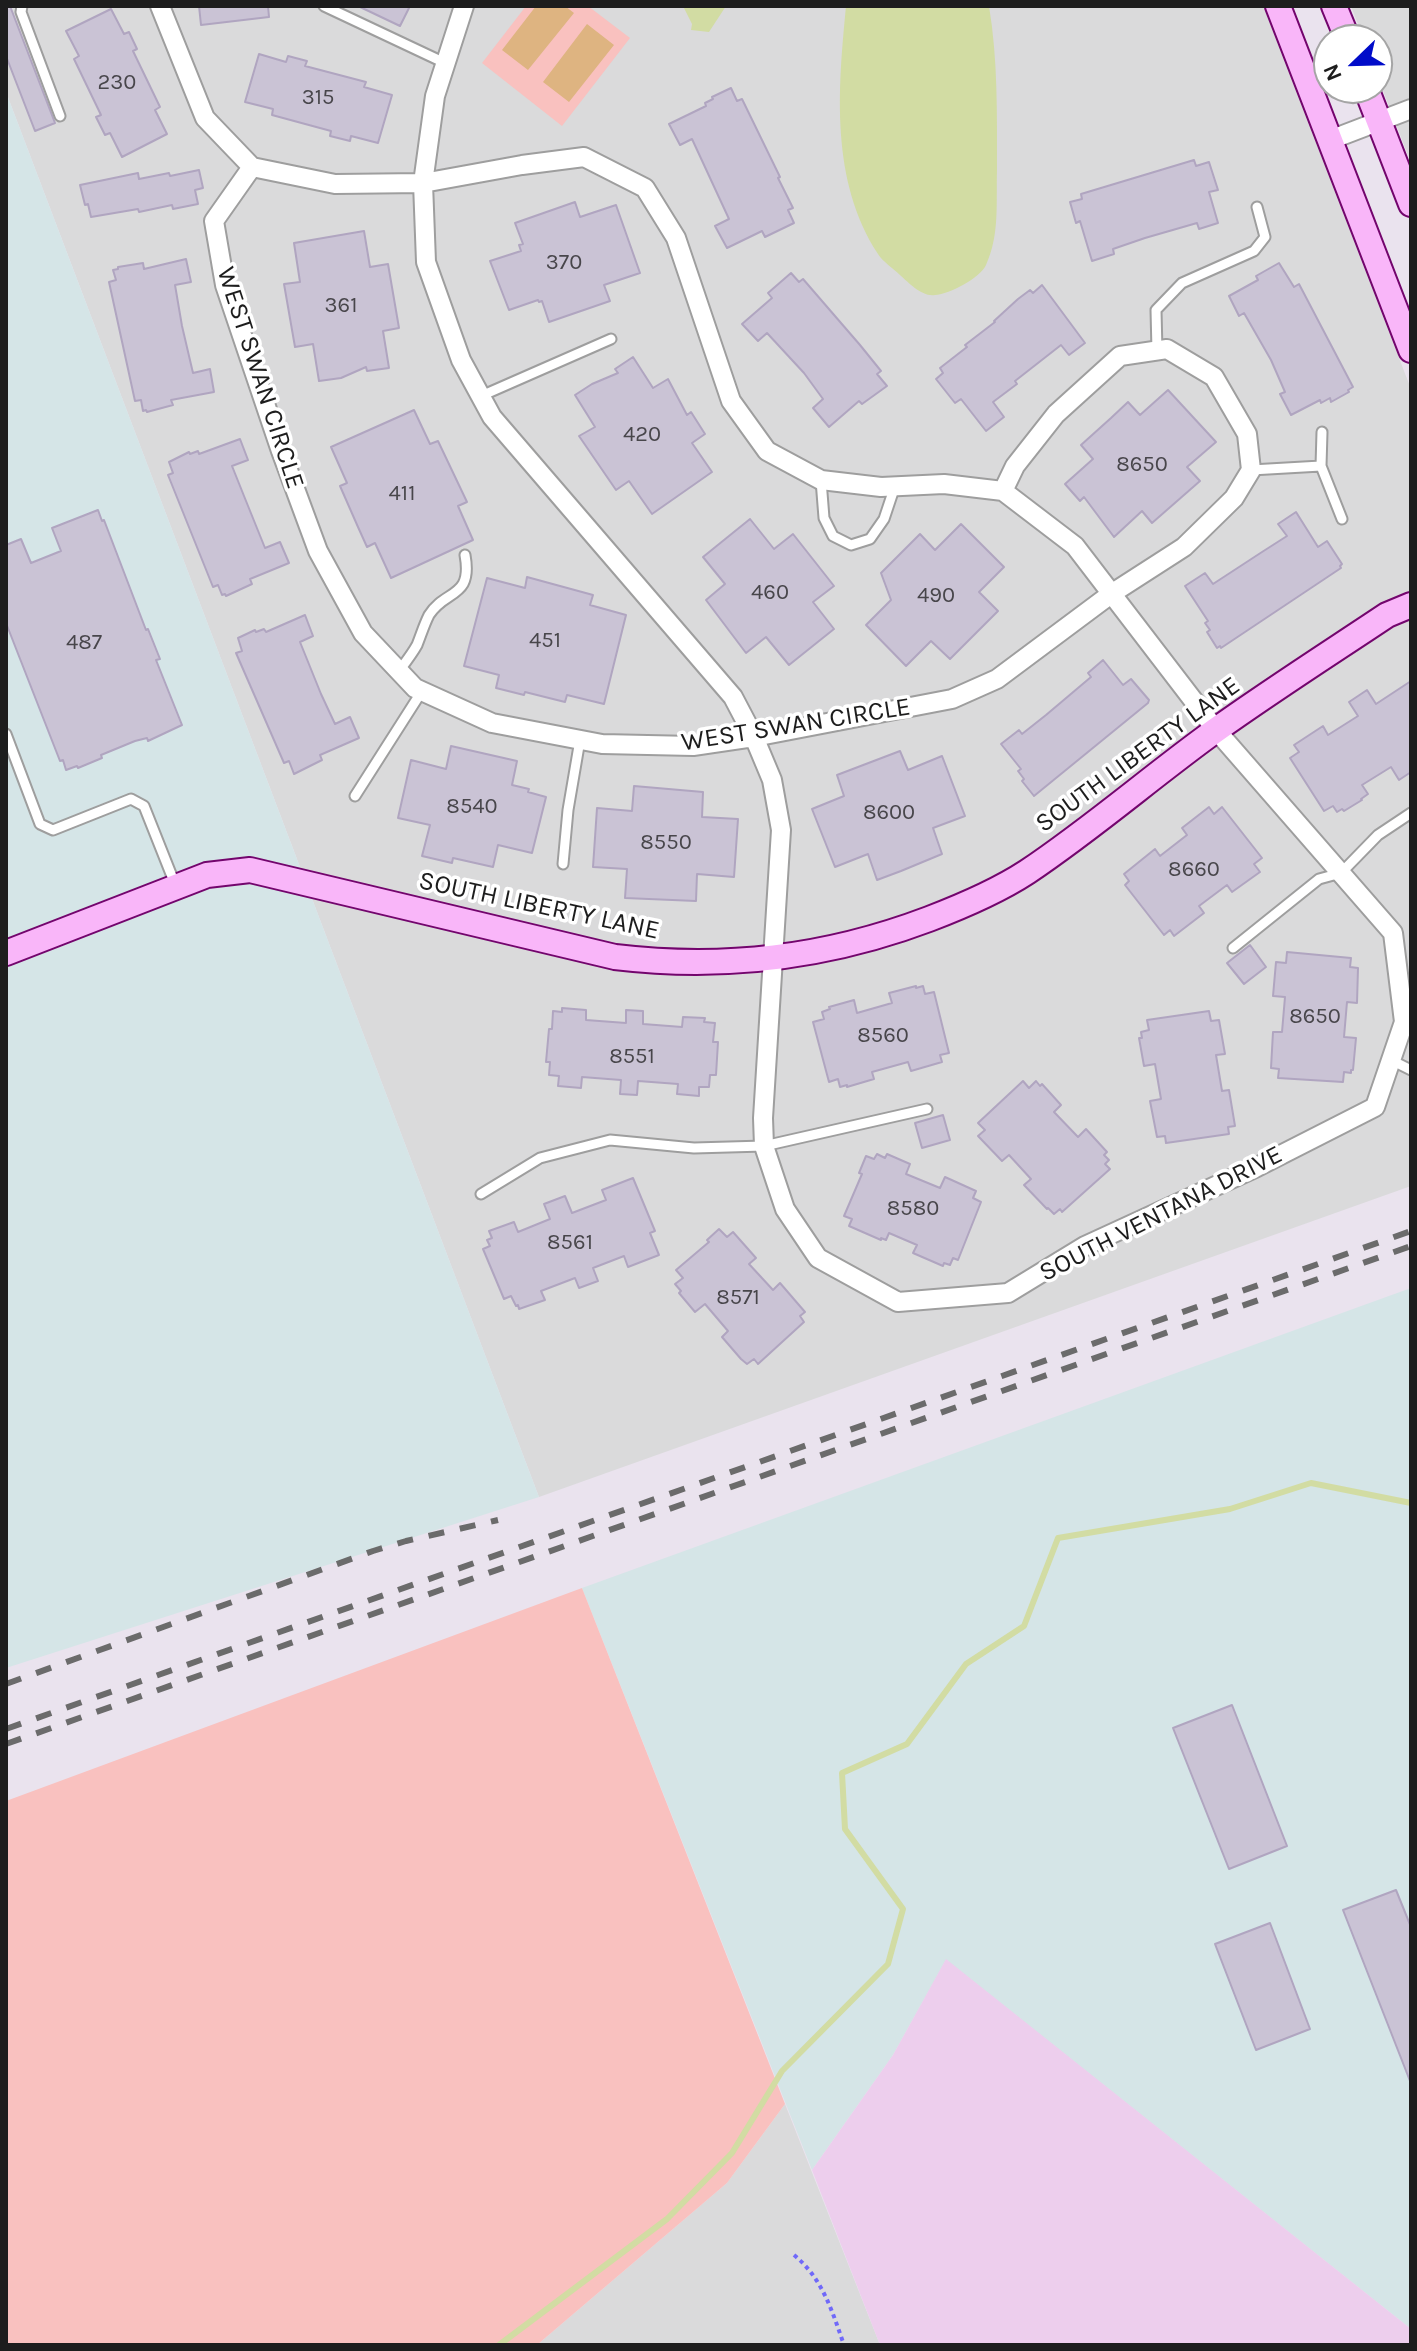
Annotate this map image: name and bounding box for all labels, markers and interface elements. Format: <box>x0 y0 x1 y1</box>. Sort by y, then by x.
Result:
north arrow <box>1313 24 1393 104</box>
text: N <box>1318 60 1348 85</box>
house number: 230 <box>98 70 136 96</box>
house number: 315 <box>302 85 334 111</box>
house number: 370 <box>546 250 582 276</box>
street label: WEST SWAN CIRCLE <box>209 263 311 493</box>
house number: 361 <box>325 293 357 319</box>
house number: 420 <box>623 422 661 448</box>
house number: 8650 <box>1116 452 1168 478</box>
house number: 411 <box>389 481 415 507</box>
house number: 460 <box>751 580 789 606</box>
house number: 490 <box>917 583 955 609</box>
house number: 451 <box>529 628 561 654</box>
house number: 487 <box>66 630 102 656</box>
street label: SOUTH LIBERTY LANE <box>1030 670 1246 840</box>
street label: WEST SWAN CIRCLE <box>679 691 913 759</box>
house number: 8540 <box>446 794 498 820</box>
house number: 8600 <box>863 800 915 826</box>
house number: 8550 <box>640 830 692 856</box>
house number: 8660 <box>1168 857 1220 883</box>
street label: SOUTH LIBERTY LANE <box>416 865 662 947</box>
house number: 8650 <box>1289 1004 1341 1030</box>
house number: 8560 <box>857 1023 909 1049</box>
house number: 8551 <box>609 1044 655 1070</box>
street label: SOUTH VENTANA DRIVE <box>1034 1139 1288 1289</box>
house number: 8580 <box>887 1196 939 1222</box>
house number: 8561 <box>547 1230 593 1256</box>
house number: 8571 <box>716 1285 760 1311</box>

